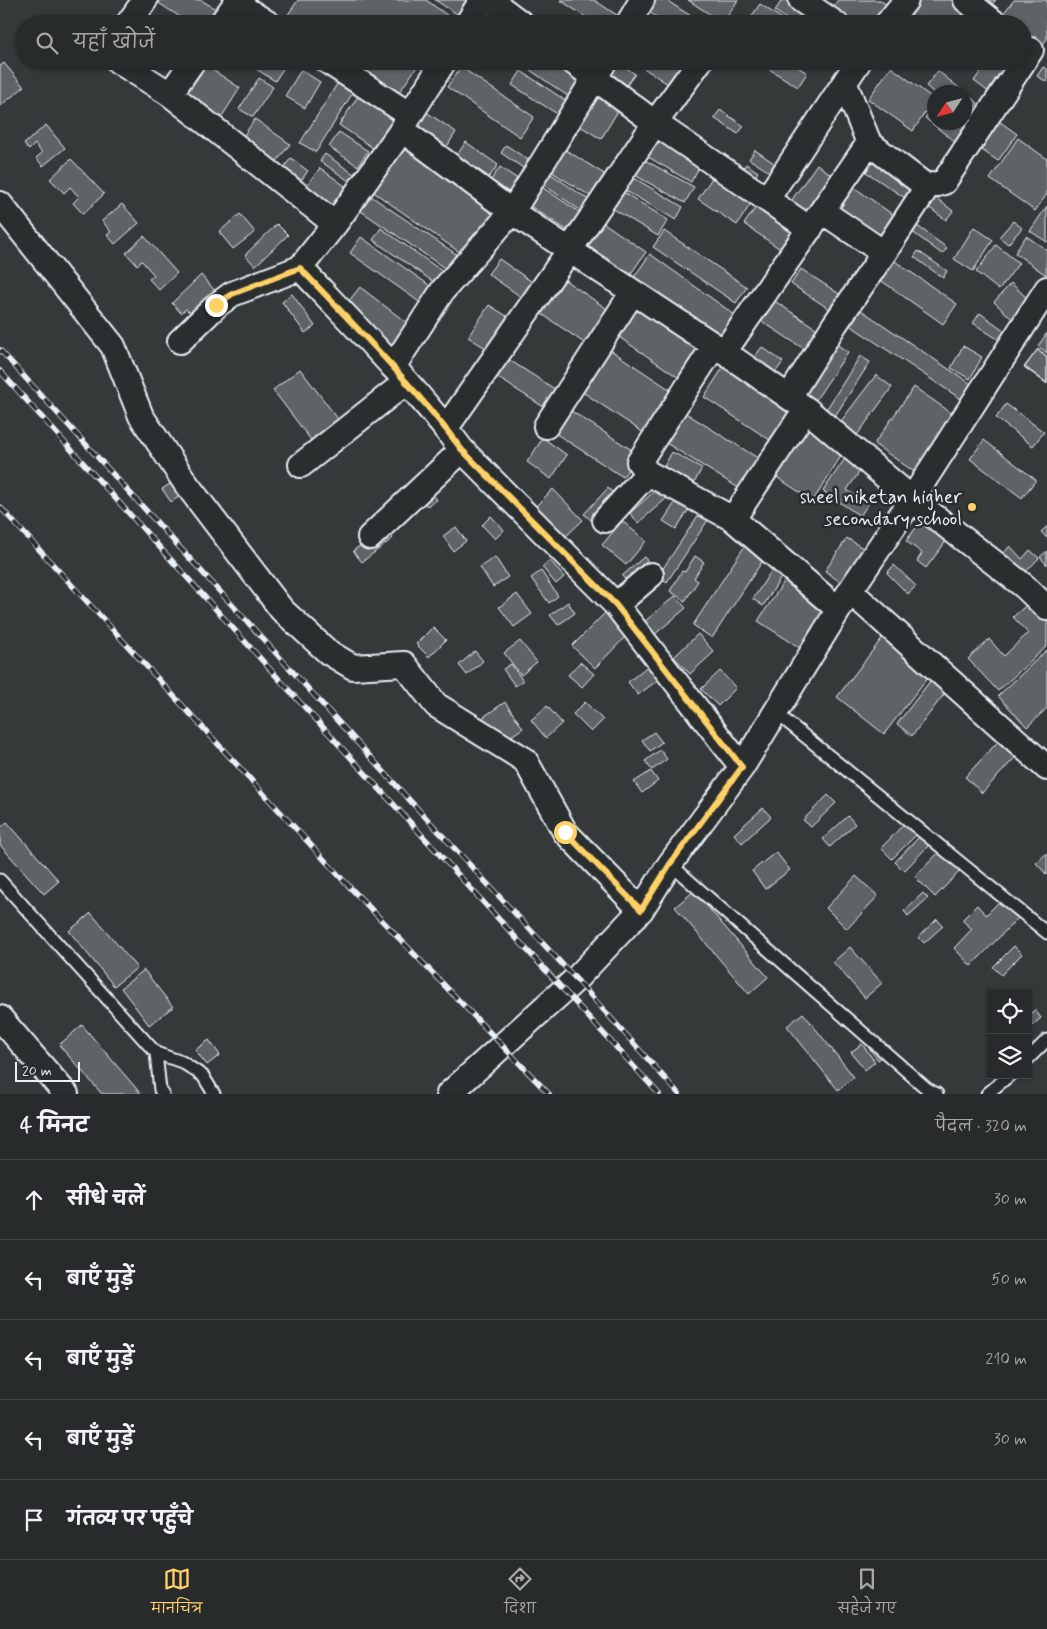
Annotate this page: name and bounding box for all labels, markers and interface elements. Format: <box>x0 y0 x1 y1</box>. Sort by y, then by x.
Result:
search box <box>15 15 1032 70</box>
icon: search <box>33 29 61 57</box>
text: यहाँ खोजें <box>73 30 155 55</box>
north arrow <box>927 85 972 130</box>
route end <box>205 294 228 317</box>
place label: sheel niketan higher secondary school <box>800 485 962 532</box>
marker: sheel niketan higher secondary school <box>966 501 978 513</box>
route start <box>554 821 577 844</box>
map controls <box>987 989 1032 1079</box>
button: locate <box>987 989 1032 1034</box>
button: layers <box>987 1034 1032 1079</box>
scale bar <box>15 1059 80 1082</box>
text: 20 m <box>22 1062 52 1080</box>
text: 4 मिनट <box>20 1112 89 1140</box>
text: पैदल · 320 m <box>935 1116 1027 1137</box>
icon: ahead <box>20 1186 48 1214</box>
text: सीधे चलें <box>67 1187 145 1212</box>
text: 30 m <box>994 1189 1027 1210</box>
icon: left <box>20 1266 48 1294</box>
text: बाएँ मुड़ें <box>67 1267 134 1292</box>
text: 50 m <box>991 1269 1027 1290</box>
icon: left <box>20 1346 48 1374</box>
text: बाएँ मुड़ें <box>67 1347 134 1372</box>
text: 210 m <box>986 1349 1027 1370</box>
icon: left <box>20 1426 48 1454</box>
text: बाएँ मुड़ें <box>67 1427 134 1452</box>
text: 30 m <box>994 1429 1027 1450</box>
icon: arrive <box>20 1506 48 1534</box>
text: गंतव्य पर पहुँचे <box>67 1507 193 1532</box>
tab: मानचित्र <box>151 1565 202 1624</box>
tab: दिशा <box>504 1565 536 1624</box>
tab: सहेजे गए <box>838 1565 896 1624</box>

